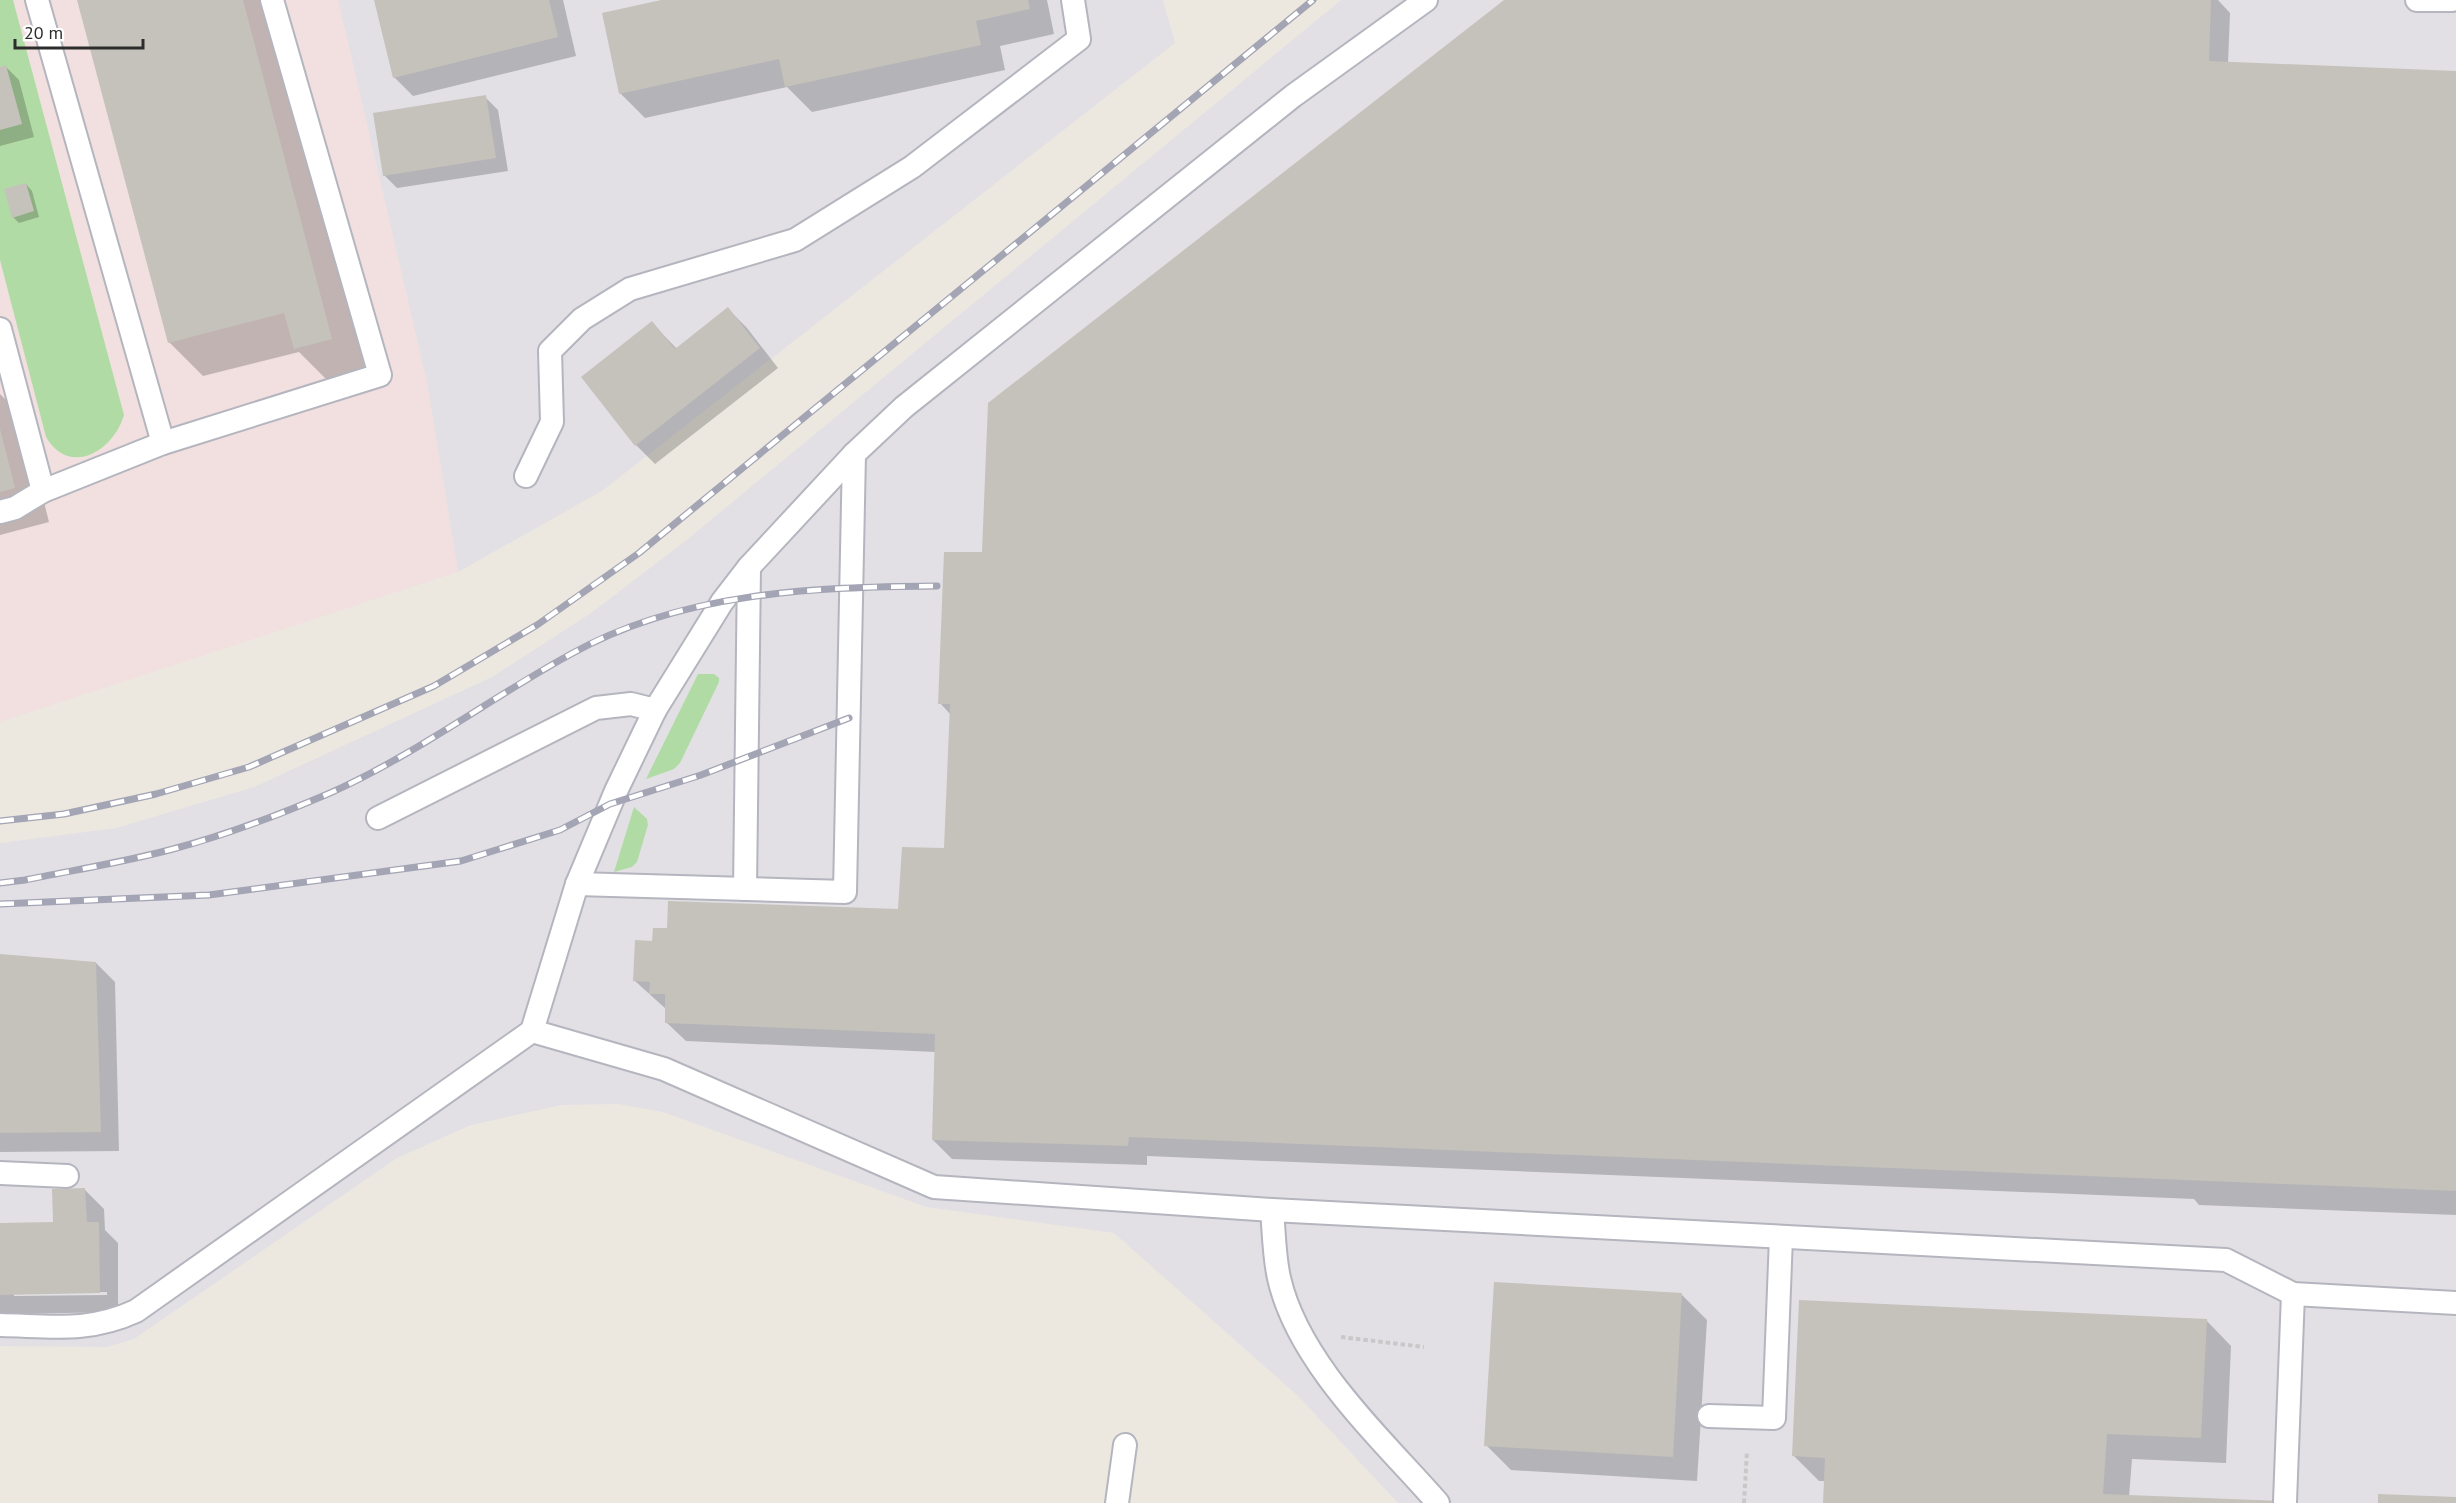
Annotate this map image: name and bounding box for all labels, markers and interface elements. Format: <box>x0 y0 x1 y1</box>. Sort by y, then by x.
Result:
scale bar <box>15 12 142 50</box>
text: 20 m <box>24 21 63 44</box>

